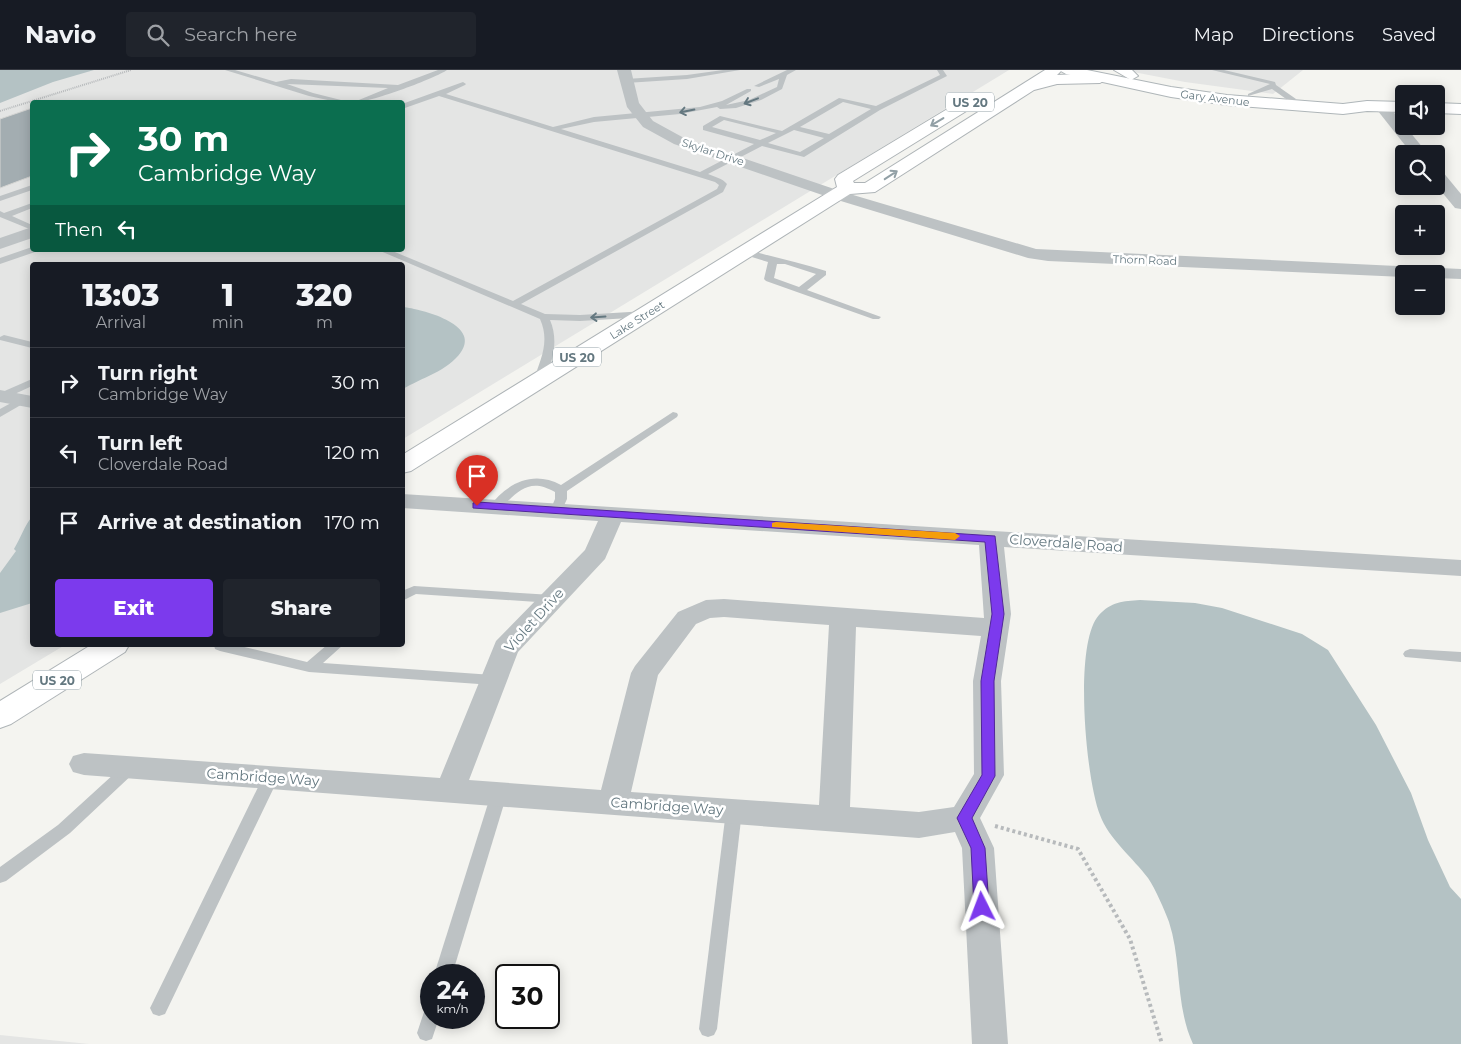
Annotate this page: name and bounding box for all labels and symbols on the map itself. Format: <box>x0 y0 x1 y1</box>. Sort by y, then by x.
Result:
street label: Gary Avenue <box>1180 87 1251 109</box>
road number: US 20 <box>946 92 994 112</box>
one-way arrow <box>744 97 759 106</box>
one-way arrow <box>679 107 695 116</box>
one-way arrow <box>930 117 944 127</box>
street label: Skylar Drive <box>680 135 746 169</box>
one-way arrow <box>883 169 897 179</box>
street label: Thorn Road <box>1113 252 1177 268</box>
street label: Lake Street <box>607 297 667 342</box>
one-way arrow <box>590 312 606 322</box>
road number: US 20 <box>553 348 601 366</box>
pin <box>456 455 498 506</box>
street label: Cloverdale Road <box>1009 530 1123 556</box>
street label: Violet Drive <box>500 584 568 656</box>
road number: US 20 <box>33 670 81 690</box>
street label: Cambridge Way <box>206 764 321 790</box>
street label: Cambridge Way <box>610 793 725 819</box>
position arrow <box>955 880 1007 932</box>
speed limit sign: 30 <box>495 964 560 1029</box>

